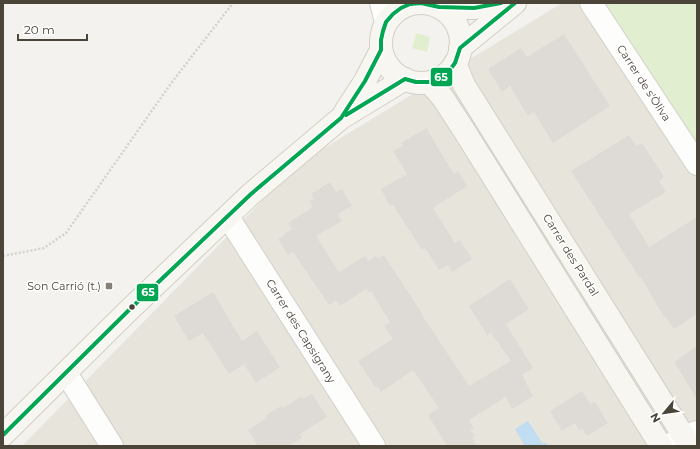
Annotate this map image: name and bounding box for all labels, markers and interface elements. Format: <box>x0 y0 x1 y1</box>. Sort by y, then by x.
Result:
scale bar <box>18 16 87 42</box>
text: 20 m <box>24 22 55 37</box>
street label: Carrer de s'Òliva <box>614 42 674 124</box>
line badge: 65 <box>430 67 453 87</box>
text: 65 <box>434 70 448 84</box>
street label: Carrer des Pardal <box>540 211 602 299</box>
street label: Carrer des Capsigrany <box>263 276 339 386</box>
place label: Son Carrió (t.) <box>27 279 101 293</box>
marker: Son Carrió (t.) <box>104 281 114 291</box>
line badge: 65 <box>136 283 159 302</box>
text: 65 <box>141 285 155 299</box>
unlabelled marker <box>127 302 137 312</box>
north arrow <box>644 393 684 433</box>
text: N <box>647 411 664 425</box>

